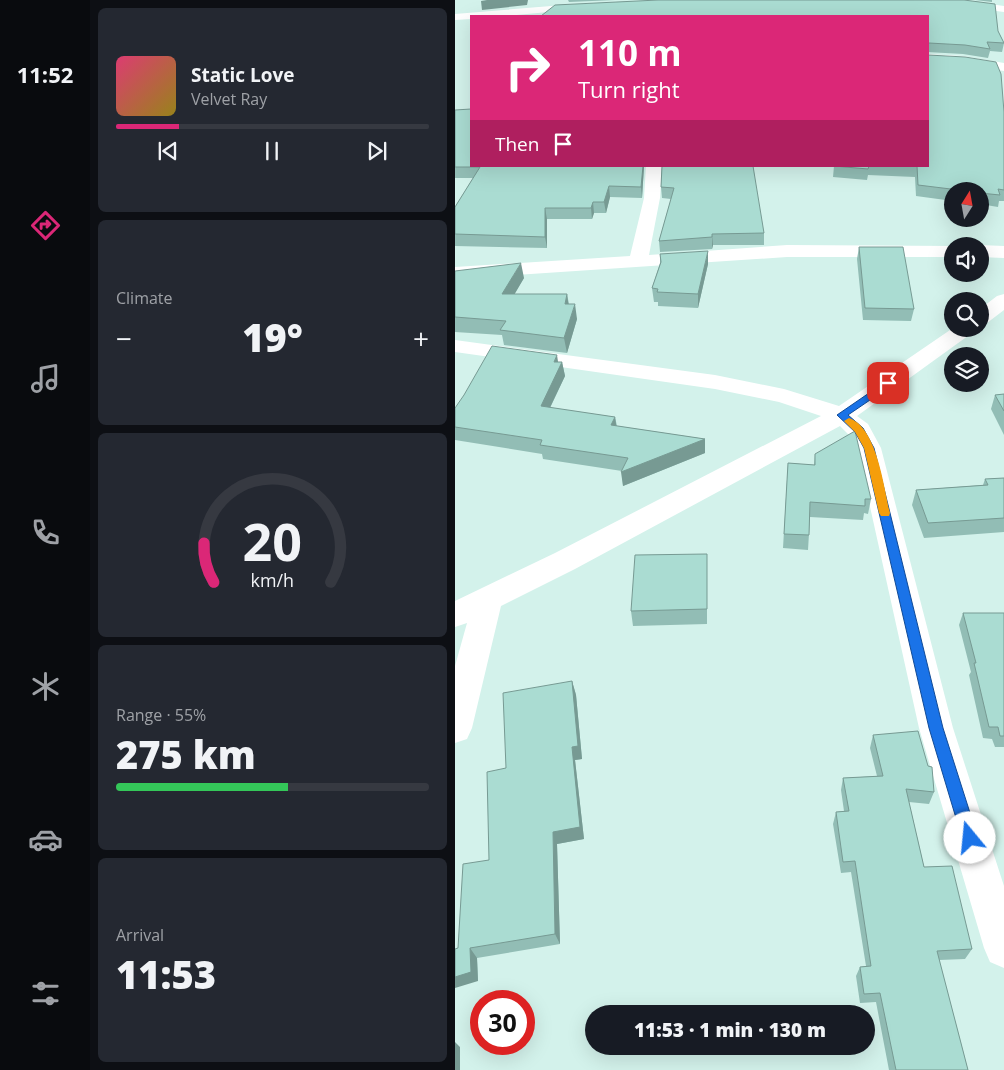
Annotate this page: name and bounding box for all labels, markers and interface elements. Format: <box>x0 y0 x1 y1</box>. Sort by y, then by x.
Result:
text: 110 m <box>578 29 682 76</box>
icon: right <box>495 35 560 100</box>
text: 11:52 <box>17 59 73 89</box>
text: Static Love <box>191 62 294 88</box>
text: Turn right <box>578 74 680 104</box>
text: Velvet Ray <box>191 88 267 110</box>
icon: arrive <box>549 130 577 158</box>
text: Then <box>495 131 539 157</box>
icon: previous <box>154 137 182 165</box>
icon: pause <box>258 137 286 165</box>
icon: next <box>363 137 391 165</box>
north arrow <box>944 182 989 228</box>
map controls <box>944 182 989 392</box>
icon: directions <box>28 208 63 243</box>
button: sound <box>944 237 989 282</box>
text: Climate <box>116 287 173 309</box>
button: search <box>944 292 989 337</box>
text: 19° <box>242 311 303 363</box>
text: − <box>116 319 132 357</box>
text: + <box>413 319 429 357</box>
button: layers <box>944 347 989 392</box>
icon: music <box>28 361 63 396</box>
pin <box>867 362 909 404</box>
icon: arrive <box>874 369 902 397</box>
text: 20 <box>243 505 302 576</box>
icon: phone <box>28 515 63 550</box>
text: km/h <box>251 568 294 592</box>
icon: climate <box>28 669 63 704</box>
text: Range · 55% <box>116 704 206 726</box>
text: 275 km <box>116 728 256 780</box>
position arrow <box>943 811 995 863</box>
icon: car <box>28 822 63 857</box>
text: Arrival <box>116 924 164 946</box>
text: 11:53 <box>116 948 216 1000</box>
icon: filters <box>28 976 63 1011</box>
speed limit sign: 30 <box>470 990 535 1055</box>
text: 11:53 · 1 min · 130 m <box>634 1017 826 1043</box>

